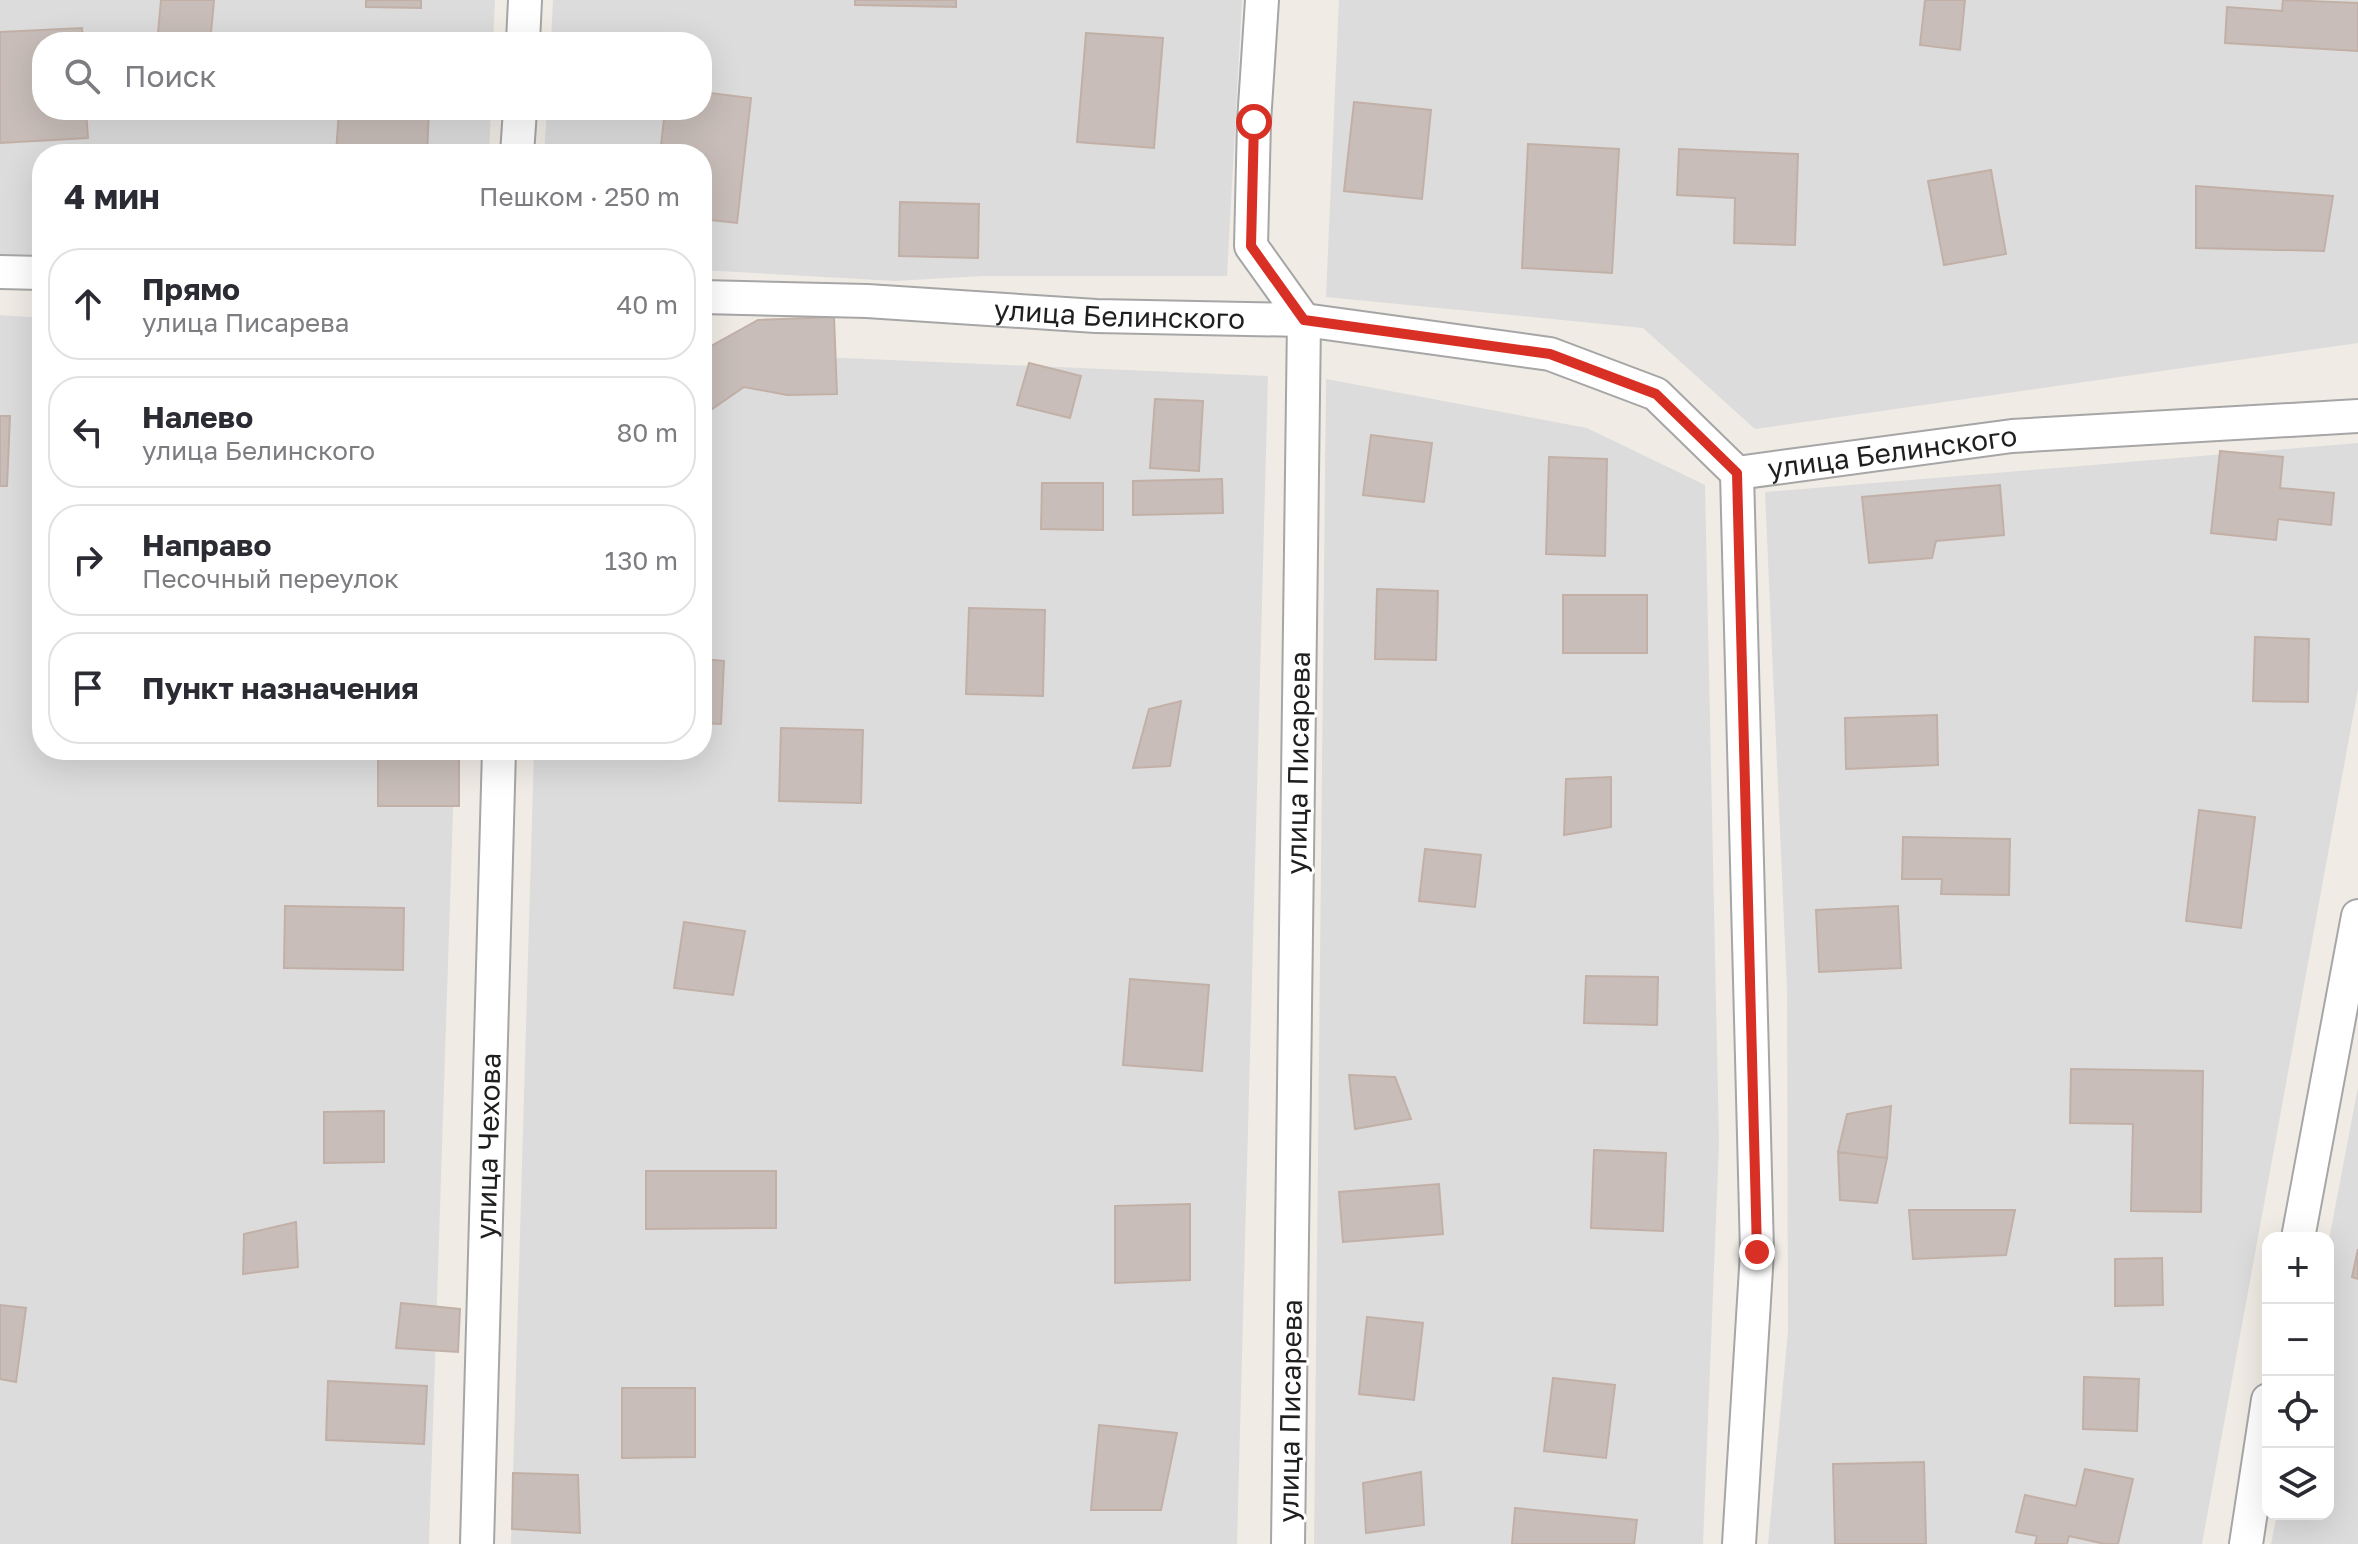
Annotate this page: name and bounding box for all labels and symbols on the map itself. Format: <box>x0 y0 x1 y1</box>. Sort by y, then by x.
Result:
route start <box>1236 104 1272 140</box>
street label: улица Белинского <box>993 292 1245 335</box>
street label: улица Белинского <box>1765 419 2019 485</box>
street label: улица Писарева <box>1279 651 1316 875</box>
street label: улица Чехова <box>468 1052 507 1240</box>
route end <box>1739 1234 1775 1270</box>
street label: улица Писарева <box>1271 1299 1308 1523</box>

